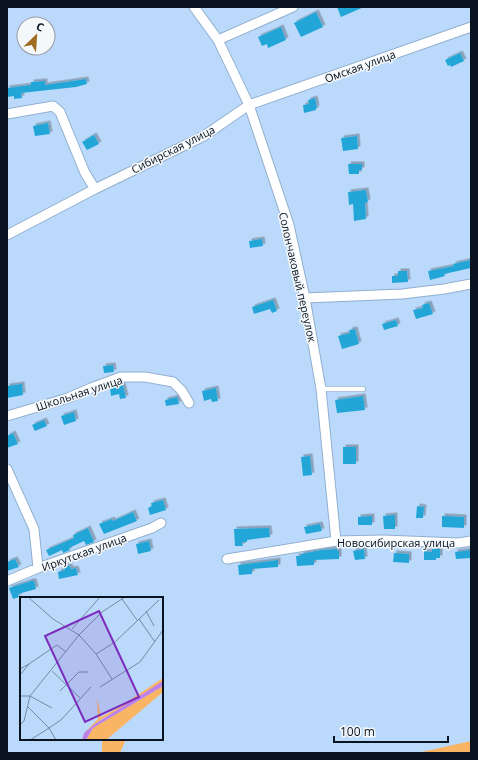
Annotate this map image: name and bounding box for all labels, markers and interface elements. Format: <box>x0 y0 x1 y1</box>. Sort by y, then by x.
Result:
north arrow <box>16 16 56 56</box>
text: С <box>34 18 47 35</box>
street label: Омская улица <box>322 46 398 86</box>
street label: Сибирская улица <box>129 121 217 177</box>
street label: Солончаковый переулок <box>276 210 320 344</box>
street label: Школьная улица <box>34 372 124 414</box>
street label: Иркутская улица <box>39 530 129 574</box>
street label: Новосибирская улица <box>337 535 455 550</box>
inset map <box>20 597 163 740</box>
scale bar <box>334 718 448 744</box>
text: 100 m <box>340 723 375 740</box>

